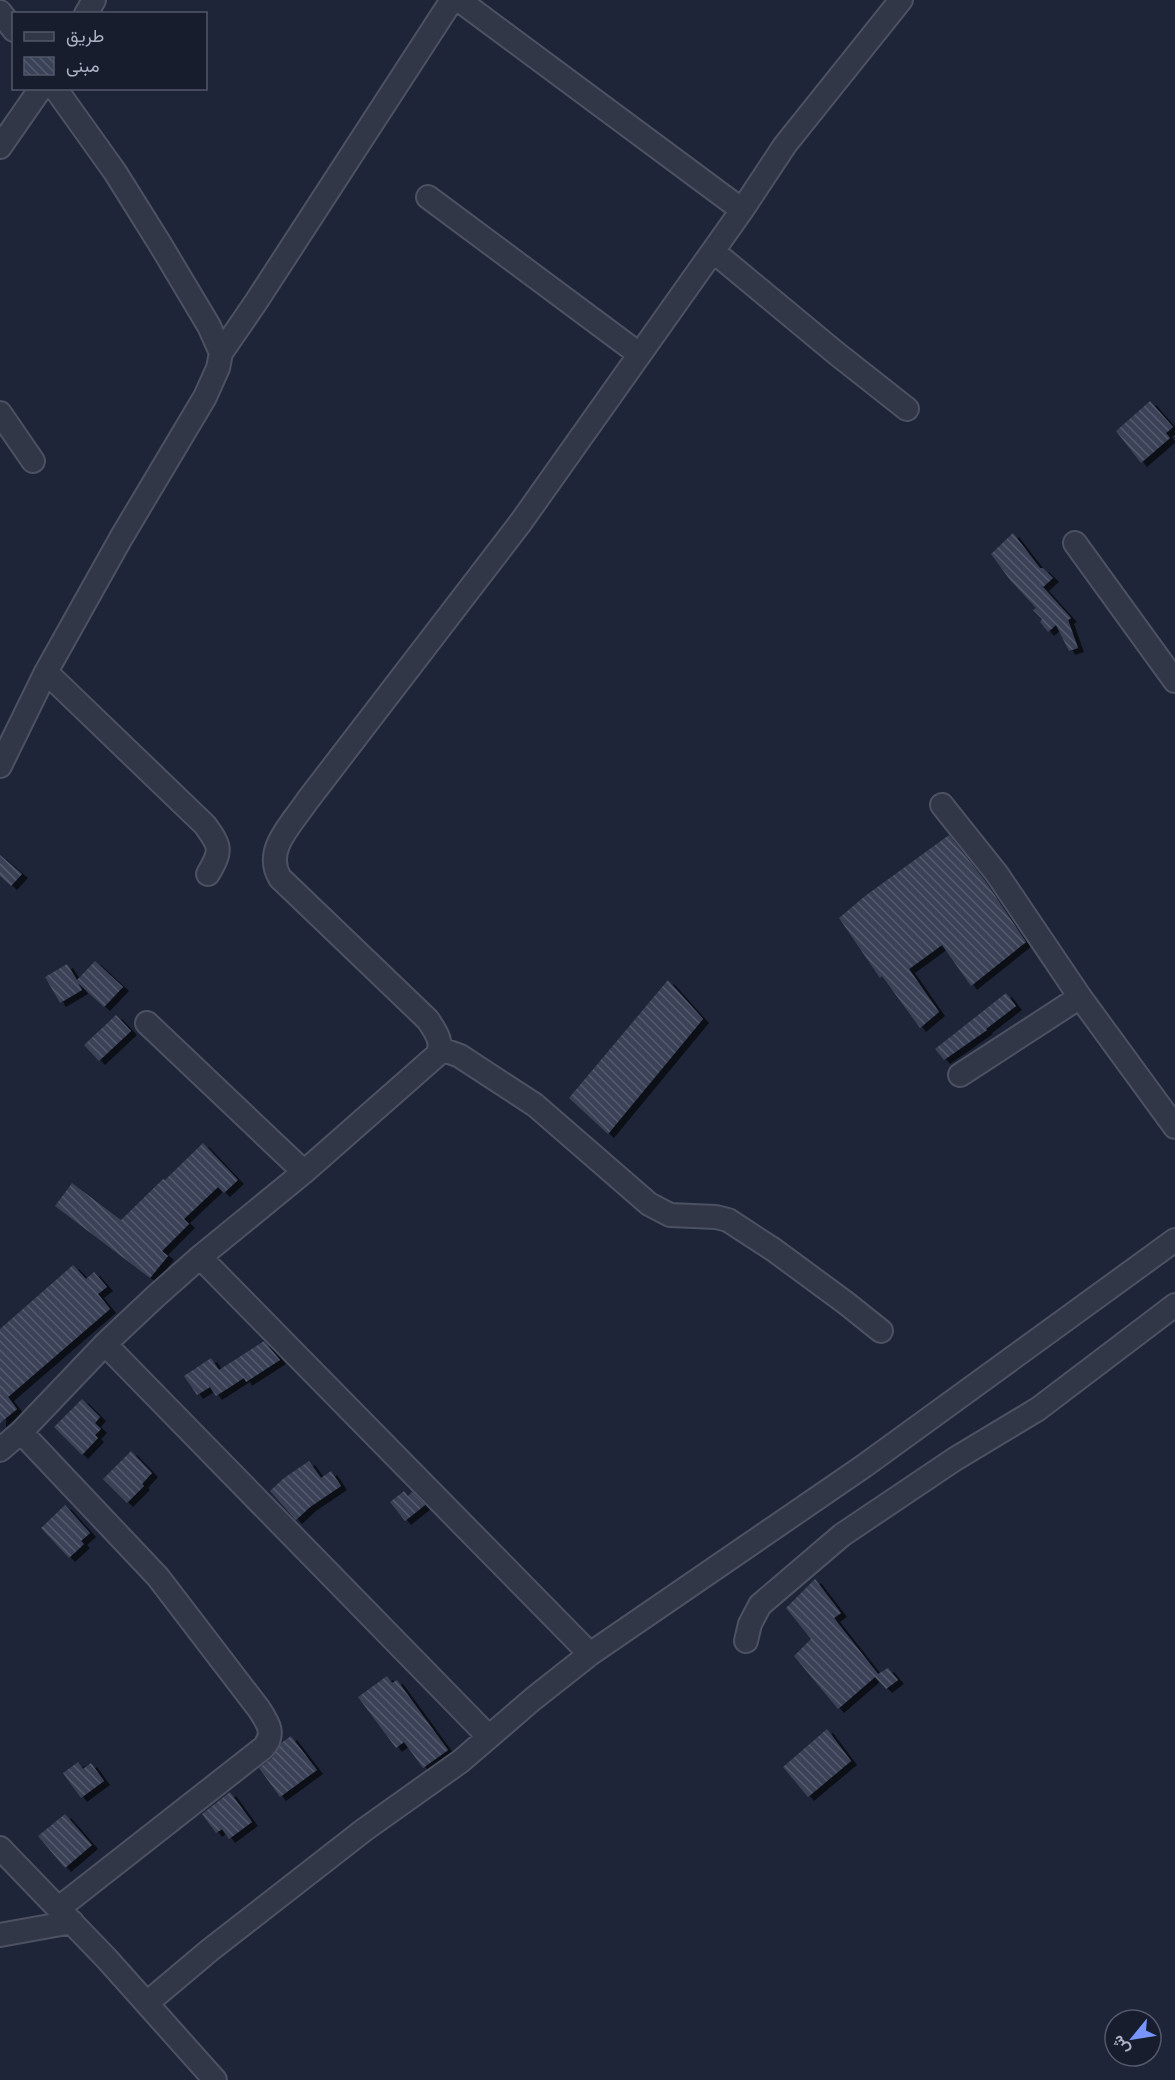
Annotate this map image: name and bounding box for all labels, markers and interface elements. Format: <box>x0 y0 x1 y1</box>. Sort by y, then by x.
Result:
legend <box>12 12 207 90</box>
text: طريق <box>66 24 104 47</box>
text: مبنى <box>66 54 100 77</box>
north arrow <box>1103 2008 1163 2068</box>
text: ش <box>1107 2032 1133 2059</box>

